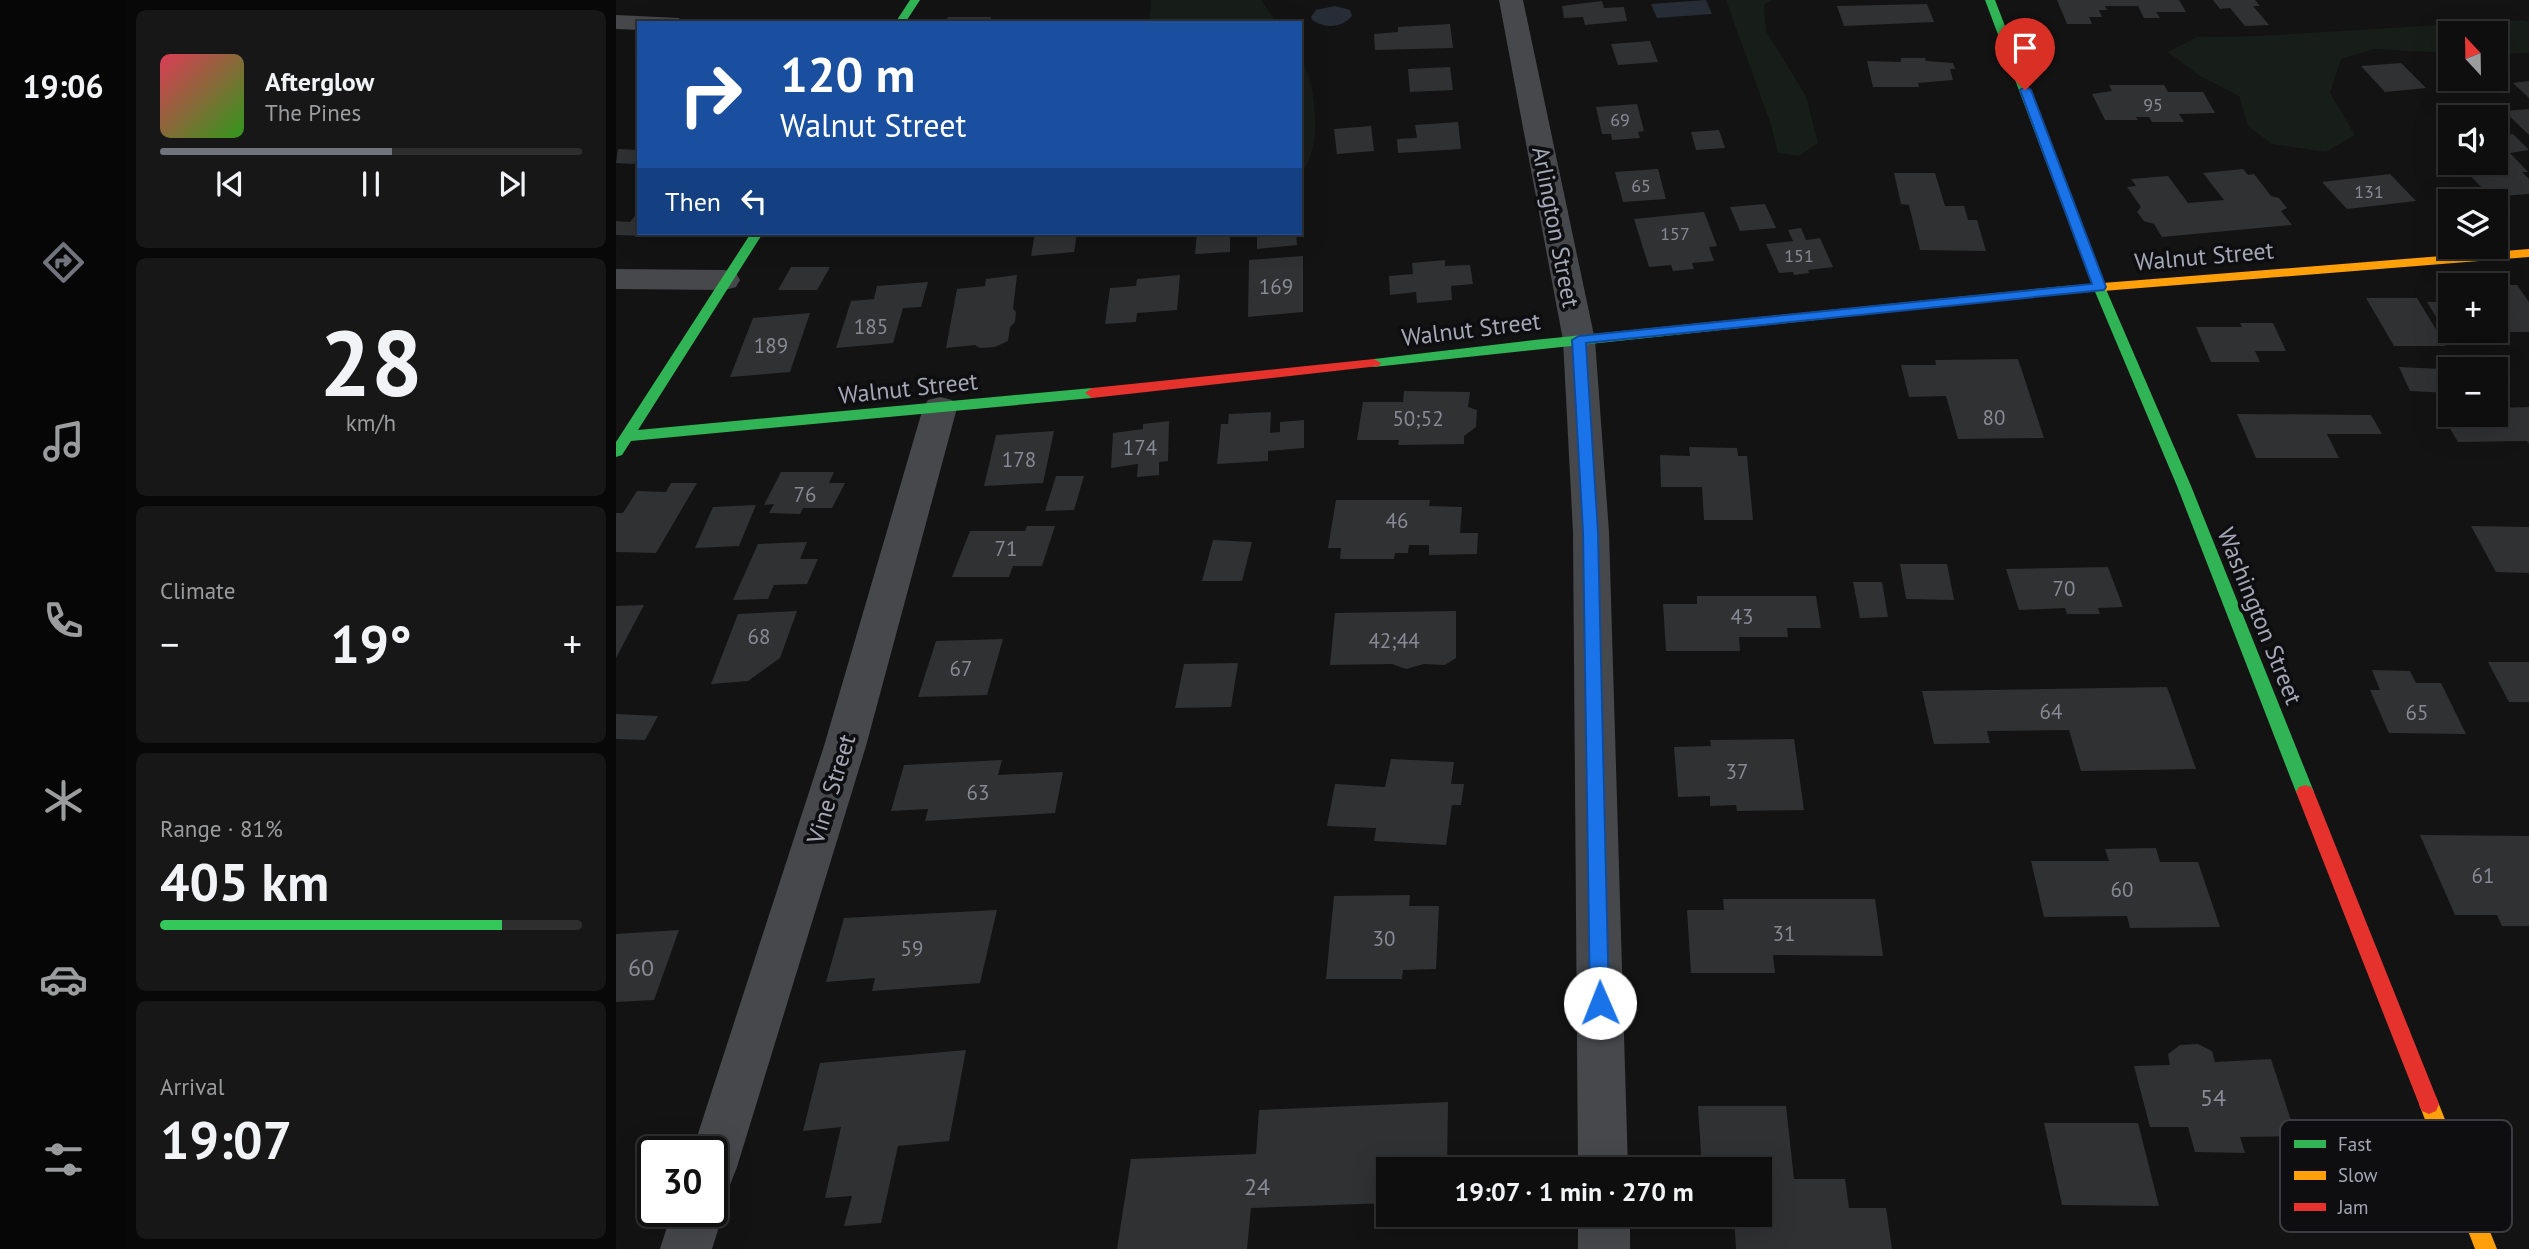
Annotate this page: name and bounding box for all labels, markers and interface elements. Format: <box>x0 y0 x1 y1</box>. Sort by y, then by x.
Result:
pin <box>1995 18 2055 90</box>
north arrow <box>2438 21 2508 91</box>
map controls <box>2438 21 2508 427</box>
icon: arrive <box>2006 29 2044 67</box>
text: 120 m <box>780 42 915 106</box>
icon: right <box>665 49 756 140</box>
text: 19:06 <box>22 65 104 107</box>
text: Afterglow <box>265 65 374 98</box>
house number: 95 <box>2143 93 2163 116</box>
text: The Pines <box>265 98 361 127</box>
text: Walnut Street <box>780 104 966 146</box>
button: sound <box>2438 105 2508 175</box>
house number: 69 <box>1610 108 1630 131</box>
street label: Arlington Street <box>1525 144 1587 310</box>
icon: previous <box>211 165 249 203</box>
icon: pause <box>352 165 390 203</box>
icon: next <box>493 165 531 203</box>
house number: 65 <box>1631 174 1651 197</box>
house number: 131 <box>2354 180 2384 203</box>
icon: left <box>735 182 773 220</box>
text: Then <box>665 185 721 218</box>
button: layers <box>2438 189 2508 259</box>
house number: 157 <box>1660 222 1690 245</box>
street label: Walnut Street <box>2133 234 2275 278</box>
icon: directions <box>39 238 88 287</box>
house number: 151 <box>1784 244 1814 267</box>
house number: 169 <box>1259 273 1293 300</box>
button: + <box>2438 273 2508 343</box>
text: 28 <box>319 303 423 421</box>
street label: Walnut Street <box>1400 305 1542 353</box>
house number: 185 <box>854 313 888 340</box>
house number: 189 <box>754 332 788 359</box>
button: − <box>2438 357 2508 427</box>
street label: Walnut Street <box>837 365 979 411</box>
house number: 80 <box>1983 404 2005 431</box>
house number: 50;52 <box>1392 405 1444 432</box>
text: km/h <box>346 408 396 437</box>
icon: music <box>39 417 88 466</box>
house number: 174 <box>1123 434 1157 461</box>
house number: 178 <box>1002 446 1036 473</box>
house number: 76 <box>794 481 816 508</box>
house number: 46 <box>1386 507 1408 534</box>
street label: Washington Street <box>2210 523 2310 709</box>
house number: 71 <box>995 535 1017 562</box>
house number: 70 <box>2053 575 2075 602</box>
text: Climate <box>160 576 235 605</box>
icon: phone <box>39 596 88 645</box>
house number: 43 <box>1731 603 1753 630</box>
text: 19° <box>330 610 412 677</box>
text: − <box>160 619 179 668</box>
text: + <box>563 619 582 668</box>
house number: 68 <box>748 623 770 650</box>
house number: 42;44 <box>1368 627 1420 654</box>
house number: 67 <box>950 655 972 682</box>
house number: 64 <box>2040 698 2062 725</box>
house number: 65 <box>2406 699 2428 726</box>
street label: Vine Street <box>799 730 862 849</box>
house number: 37 <box>1726 758 1748 785</box>
icon: climate <box>39 776 88 825</box>
house number: 63 <box>967 779 989 806</box>
text: Range · 81% <box>160 814 283 843</box>
text: 405 km <box>160 848 329 915</box>
house number: 61 <box>2472 862 2494 889</box>
house number: 60 <box>2111 876 2133 903</box>
house number: 31 <box>1773 920 1795 947</box>
house number: 30 <box>1373 925 1395 952</box>
house number: 59 <box>901 935 923 962</box>
house number: 60 <box>628 952 654 983</box>
icon: car <box>39 955 88 1004</box>
position arrow <box>1563 966 1637 1040</box>
text: Arrival <box>160 1072 224 1101</box>
house number: 54 <box>2200 1082 2226 1113</box>
text: 19:07 <box>160 1106 292 1173</box>
legend <box>2280 1120 2512 1232</box>
text: Fast <box>2338 1132 2372 1156</box>
icon: filters <box>39 1135 88 1184</box>
speed limit sign: 30 <box>637 1136 728 1227</box>
text: Slow <box>2338 1163 2378 1187</box>
house number: 24 <box>1244 1171 1270 1202</box>
text: 19:07 · 1 min · 270 m <box>1454 1175 1694 1208</box>
text: Jam <box>2337 1195 2368 1219</box>

